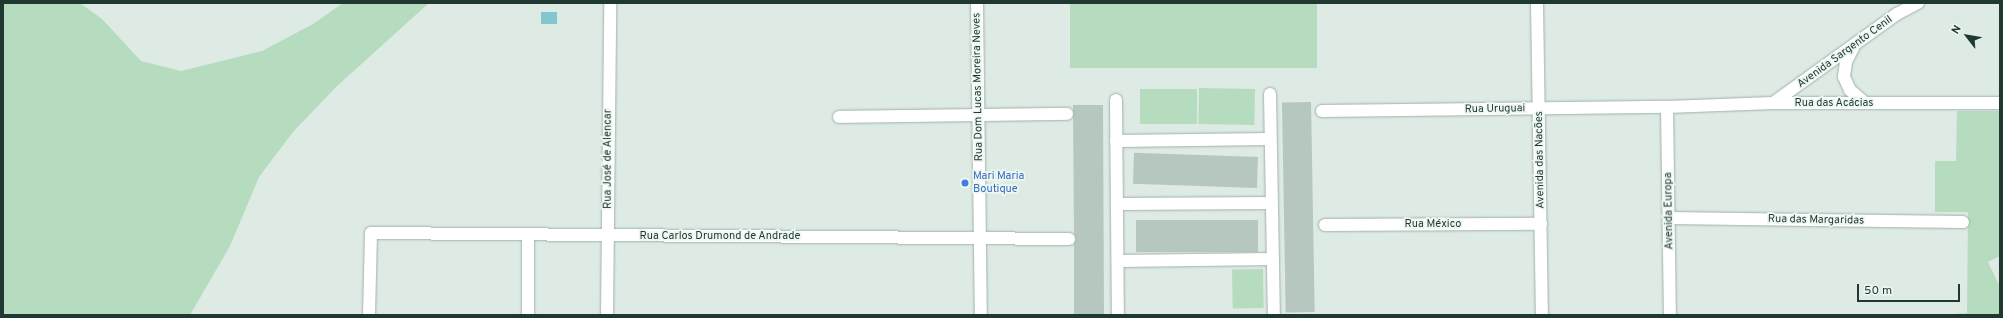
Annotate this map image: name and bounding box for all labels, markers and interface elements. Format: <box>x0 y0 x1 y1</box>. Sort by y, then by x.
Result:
street label: Rua Dom Lucas Moreira Neves <box>970 13 986 161</box>
street label: Avenida Sargento Cenil <box>1795 13 1895 91</box>
north arrow <box>1947 16 1987 56</box>
text: N <box>1949 23 1965 37</box>
street label: Rua das Acácias <box>1794 96 1874 110</box>
street label: Rua Uruguai <box>1465 102 1525 116</box>
street label: Rua José de Alencar <box>601 109 615 209</box>
street label: Avenida das Nacões <box>1533 111 1547 209</box>
place label: Mari Maria Boutique <box>973 170 1024 196</box>
street label: Avenida Europa <box>1662 172 1676 250</box>
marker: Mari Maria Boutique <box>960 178 970 188</box>
street label: Rua das Margaridas <box>1768 213 1864 227</box>
street label: Rua México <box>1405 217 1461 231</box>
street label: Rua Carlos Drumond de Andrade <box>639 229 801 243</box>
scale bar <box>1859 276 1962 302</box>
text: 50 m <box>1864 283 1892 299</box>

